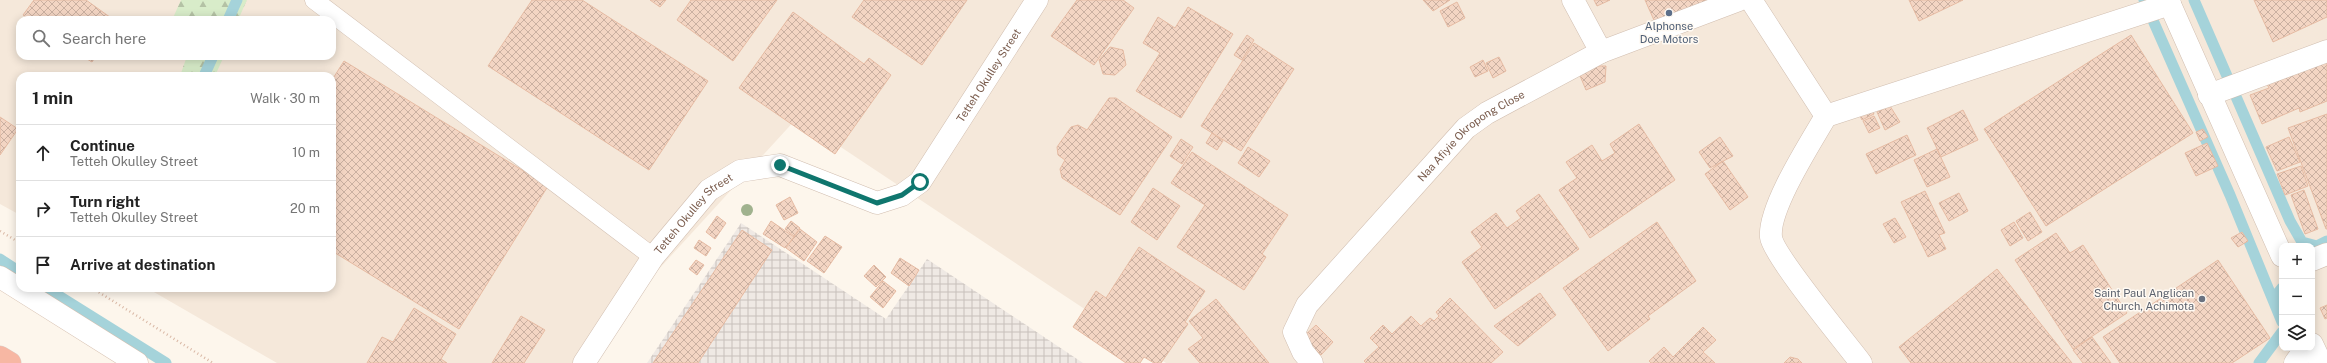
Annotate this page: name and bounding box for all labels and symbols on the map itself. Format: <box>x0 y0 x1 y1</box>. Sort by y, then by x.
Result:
marker: Alphonse Doe Motors <box>1664 8 1674 18</box>
place label: Alphonse Doe Motors <box>1640 20 1699 45</box>
street label: Tetteh Okulley Street <box>954 26 1023 124</box>
street label: Naa Afiyie Okropong Close <box>1415 88 1527 184</box>
route end <box>771 156 789 174</box>
street label: Tetteh Okulley Street <box>652 171 735 257</box>
route start <box>911 173 929 191</box>
place label: Saint Paul Anglican Church, Achimota <box>2094 287 2194 312</box>
marker: Saint Paul Anglican Church, Achimota <box>2197 294 2207 304</box>

